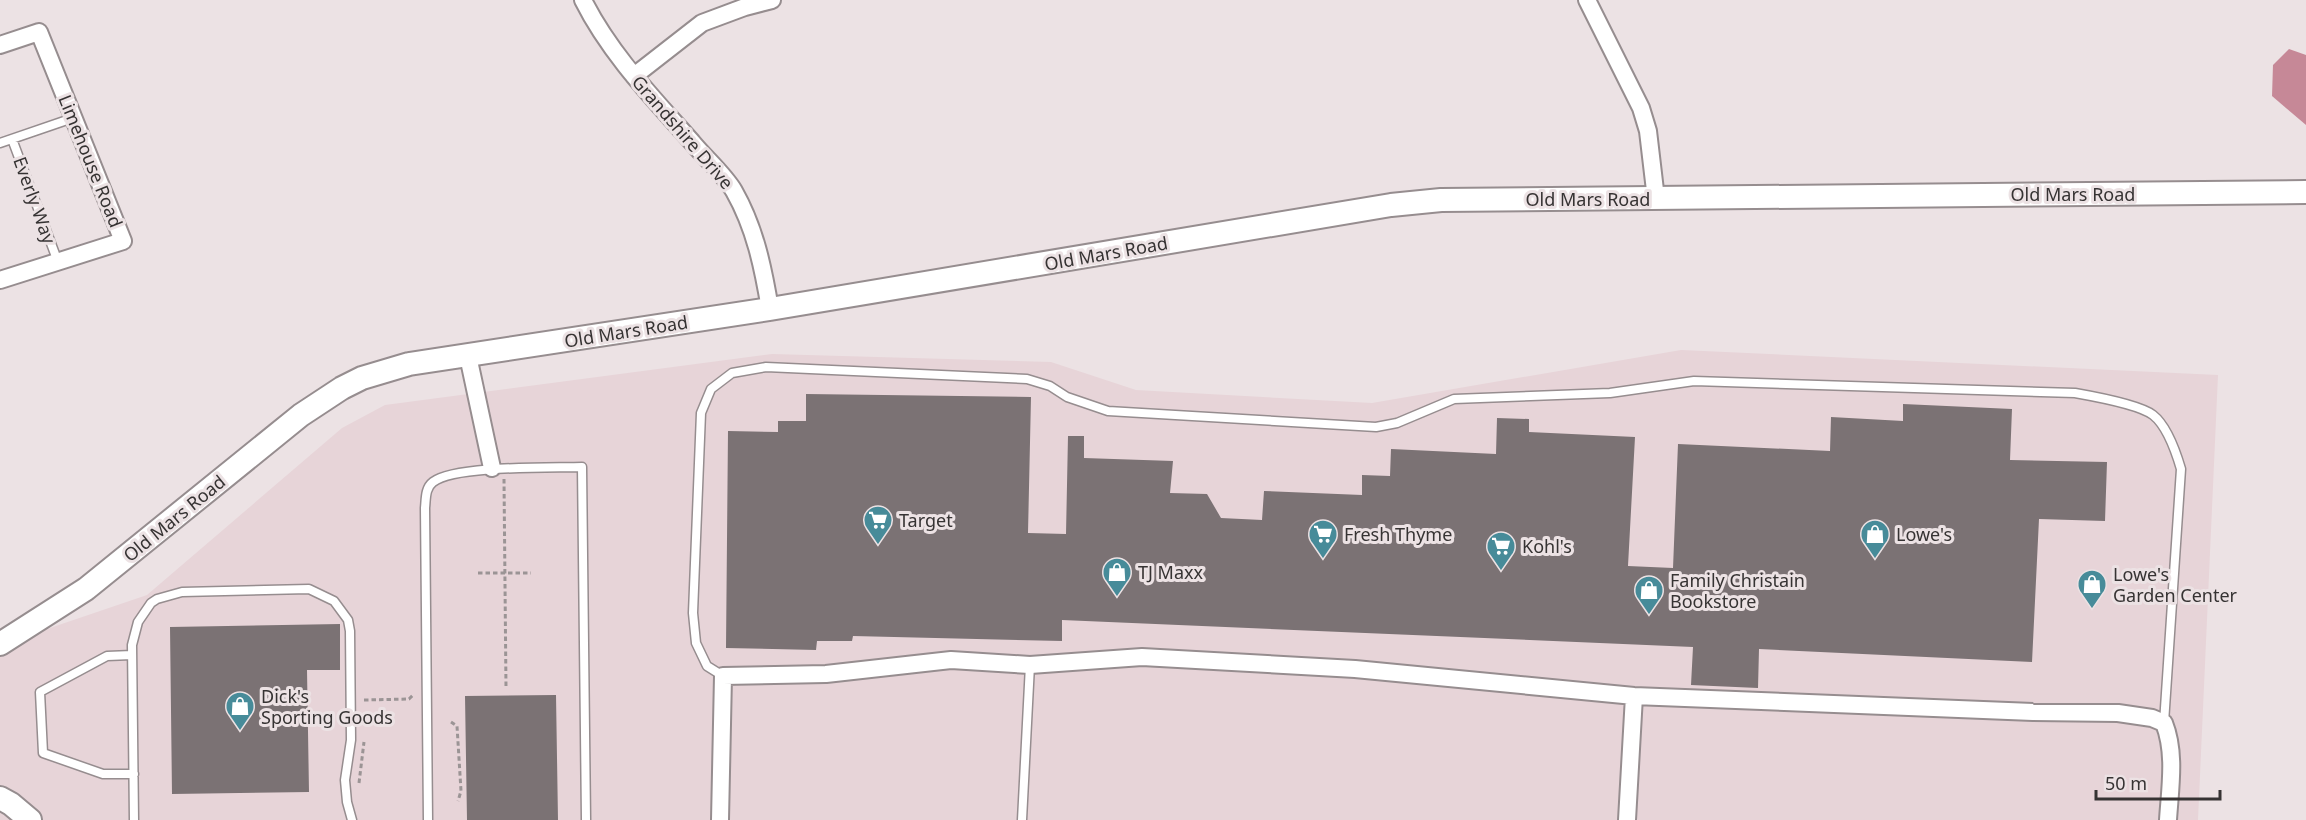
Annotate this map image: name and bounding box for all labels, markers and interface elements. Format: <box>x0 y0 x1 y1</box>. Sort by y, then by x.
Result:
street label: Grandshire Drive <box>627 70 739 194</box>
street label: Limehouse Road <box>53 91 129 231</box>
street label: Everly Way <box>8 153 62 248</box>
street label: Old Mars Road <box>2011 182 2135 206</box>
street label: Old Mars Road <box>1526 187 1650 211</box>
street label: Old Mars Road <box>1042 230 1170 276</box>
street label: Old Mars Road <box>562 309 690 353</box>
street label: Old Mars Road <box>118 469 230 567</box>
supermarket icon: Target <box>862 504 894 546</box>
place label: Target <box>899 508 953 532</box>
supermarket icon: Fresh Thyme <box>1307 518 1339 560</box>
shop icon: Lowe's <box>1859 518 1891 560</box>
place label: Fresh Thyme <box>1344 522 1452 546</box>
place label: Lowe's <box>1896 522 1952 546</box>
supermarket icon: Kohl's <box>1485 530 1517 572</box>
place label: Kohl's <box>1522 534 1572 558</box>
shop icon: TJ Maxx <box>1101 556 1133 598</box>
place label: TJ Maxx <box>1138 560 1204 584</box>
place label: Lowe's Garden Center <box>2113 562 2238 607</box>
place label: Family Christain Bookstore <box>1670 568 1805 613</box>
shop icon: Lowe's Garden Center <box>2076 568 2108 610</box>
shop icon: Family Christain Bookstore <box>1633 574 1665 616</box>
place label: Dick's Sporting Goods <box>261 684 393 729</box>
shop icon: Dick's Sporting Goods <box>224 690 256 732</box>
scale bar <box>2096 763 2220 801</box>
text: 50 m <box>2105 771 2147 795</box>

